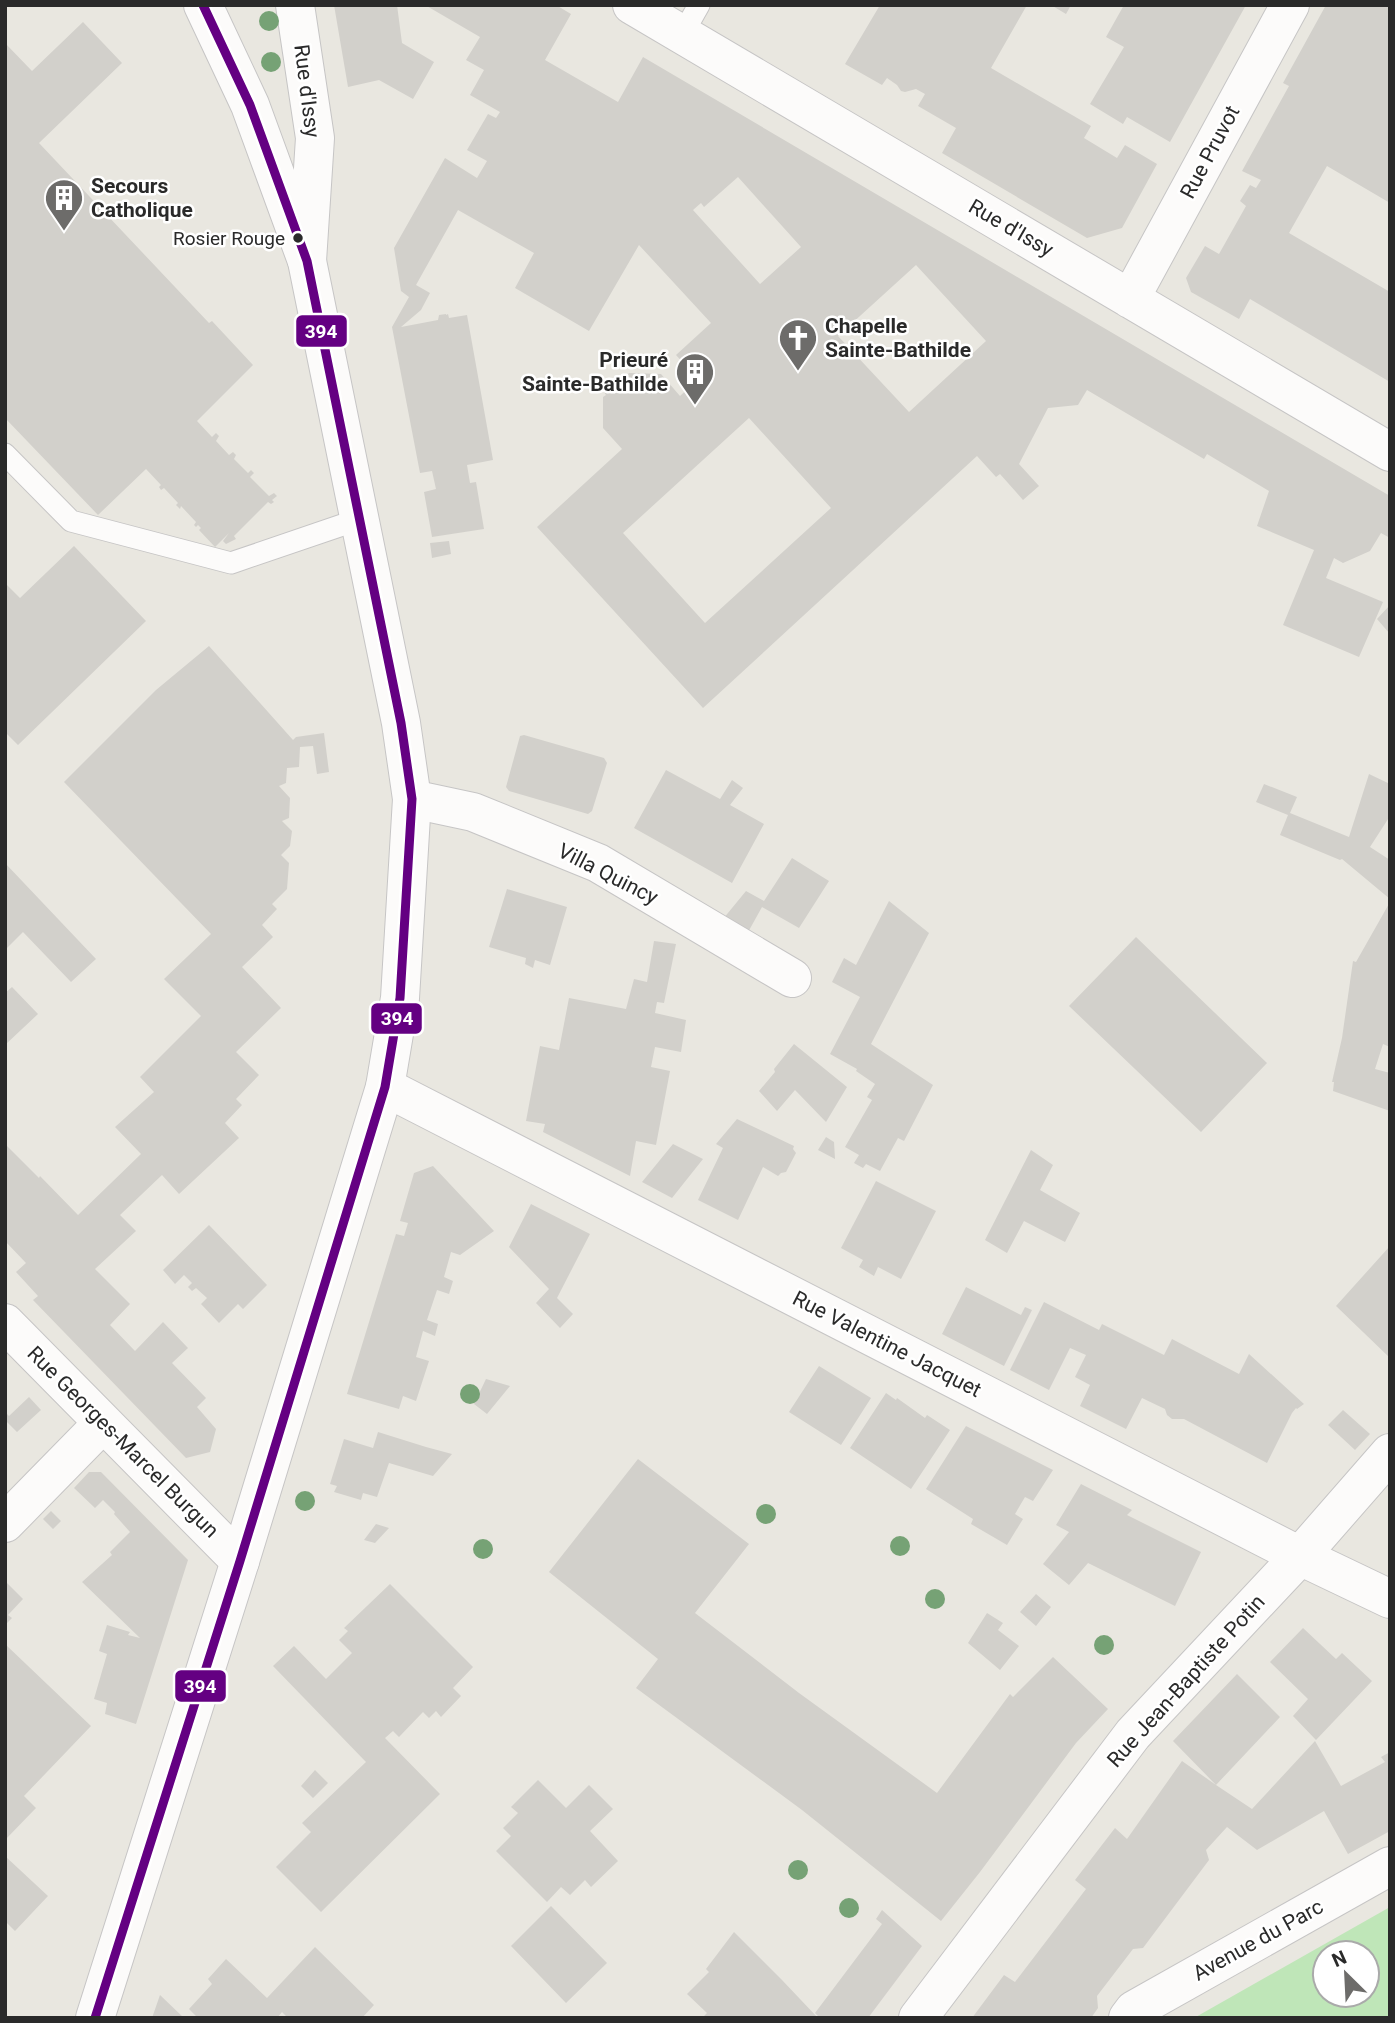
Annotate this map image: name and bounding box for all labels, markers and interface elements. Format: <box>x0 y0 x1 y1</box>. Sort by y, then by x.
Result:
street label: Rue d'Issy <box>289 43 325 139</box>
street label: Rue Pruvot <box>1176 101 1245 203</box>
place label: Secours Catholique <box>91 174 193 222</box>
building icon: Secours Catholique <box>43 177 85 232</box>
street label: Rue d'Issy <box>964 194 1058 262</box>
place label: Rosier Rouge <box>173 227 285 250</box>
marker: Rosier Rouge <box>291 231 305 245</box>
line badge: 394 <box>295 314 348 348</box>
place label: Chapelle Sainte-Bathilde <box>825 314 971 362</box>
church icon: Chapelle Sainte-Bathilde <box>777 317 819 372</box>
text: 394 <box>305 320 337 343</box>
place label: Prieuré Sainte-Bathilde <box>522 348 668 396</box>
building icon: Prieuré Sainte-Bathilde <box>674 351 716 406</box>
street label: Villa Quincy <box>554 839 662 909</box>
line badge: 394 <box>370 1002 423 1035</box>
text: 394 <box>381 1007 413 1030</box>
street label: Rue Valentine Jacquet <box>789 1286 985 1402</box>
street label: Rue Georges-Marcel Burgun <box>22 1341 224 1543</box>
street label: Rue Jean-Baptiste Potin <box>1102 1590 1270 1772</box>
line badge: 394 <box>174 1669 227 1703</box>
text: 394 <box>184 1675 216 1698</box>
street label: Avenue du Parc <box>1189 1894 1327 1986</box>
north arrow <box>1311 1939 1381 2009</box>
text: N <box>1328 1946 1350 1972</box>

